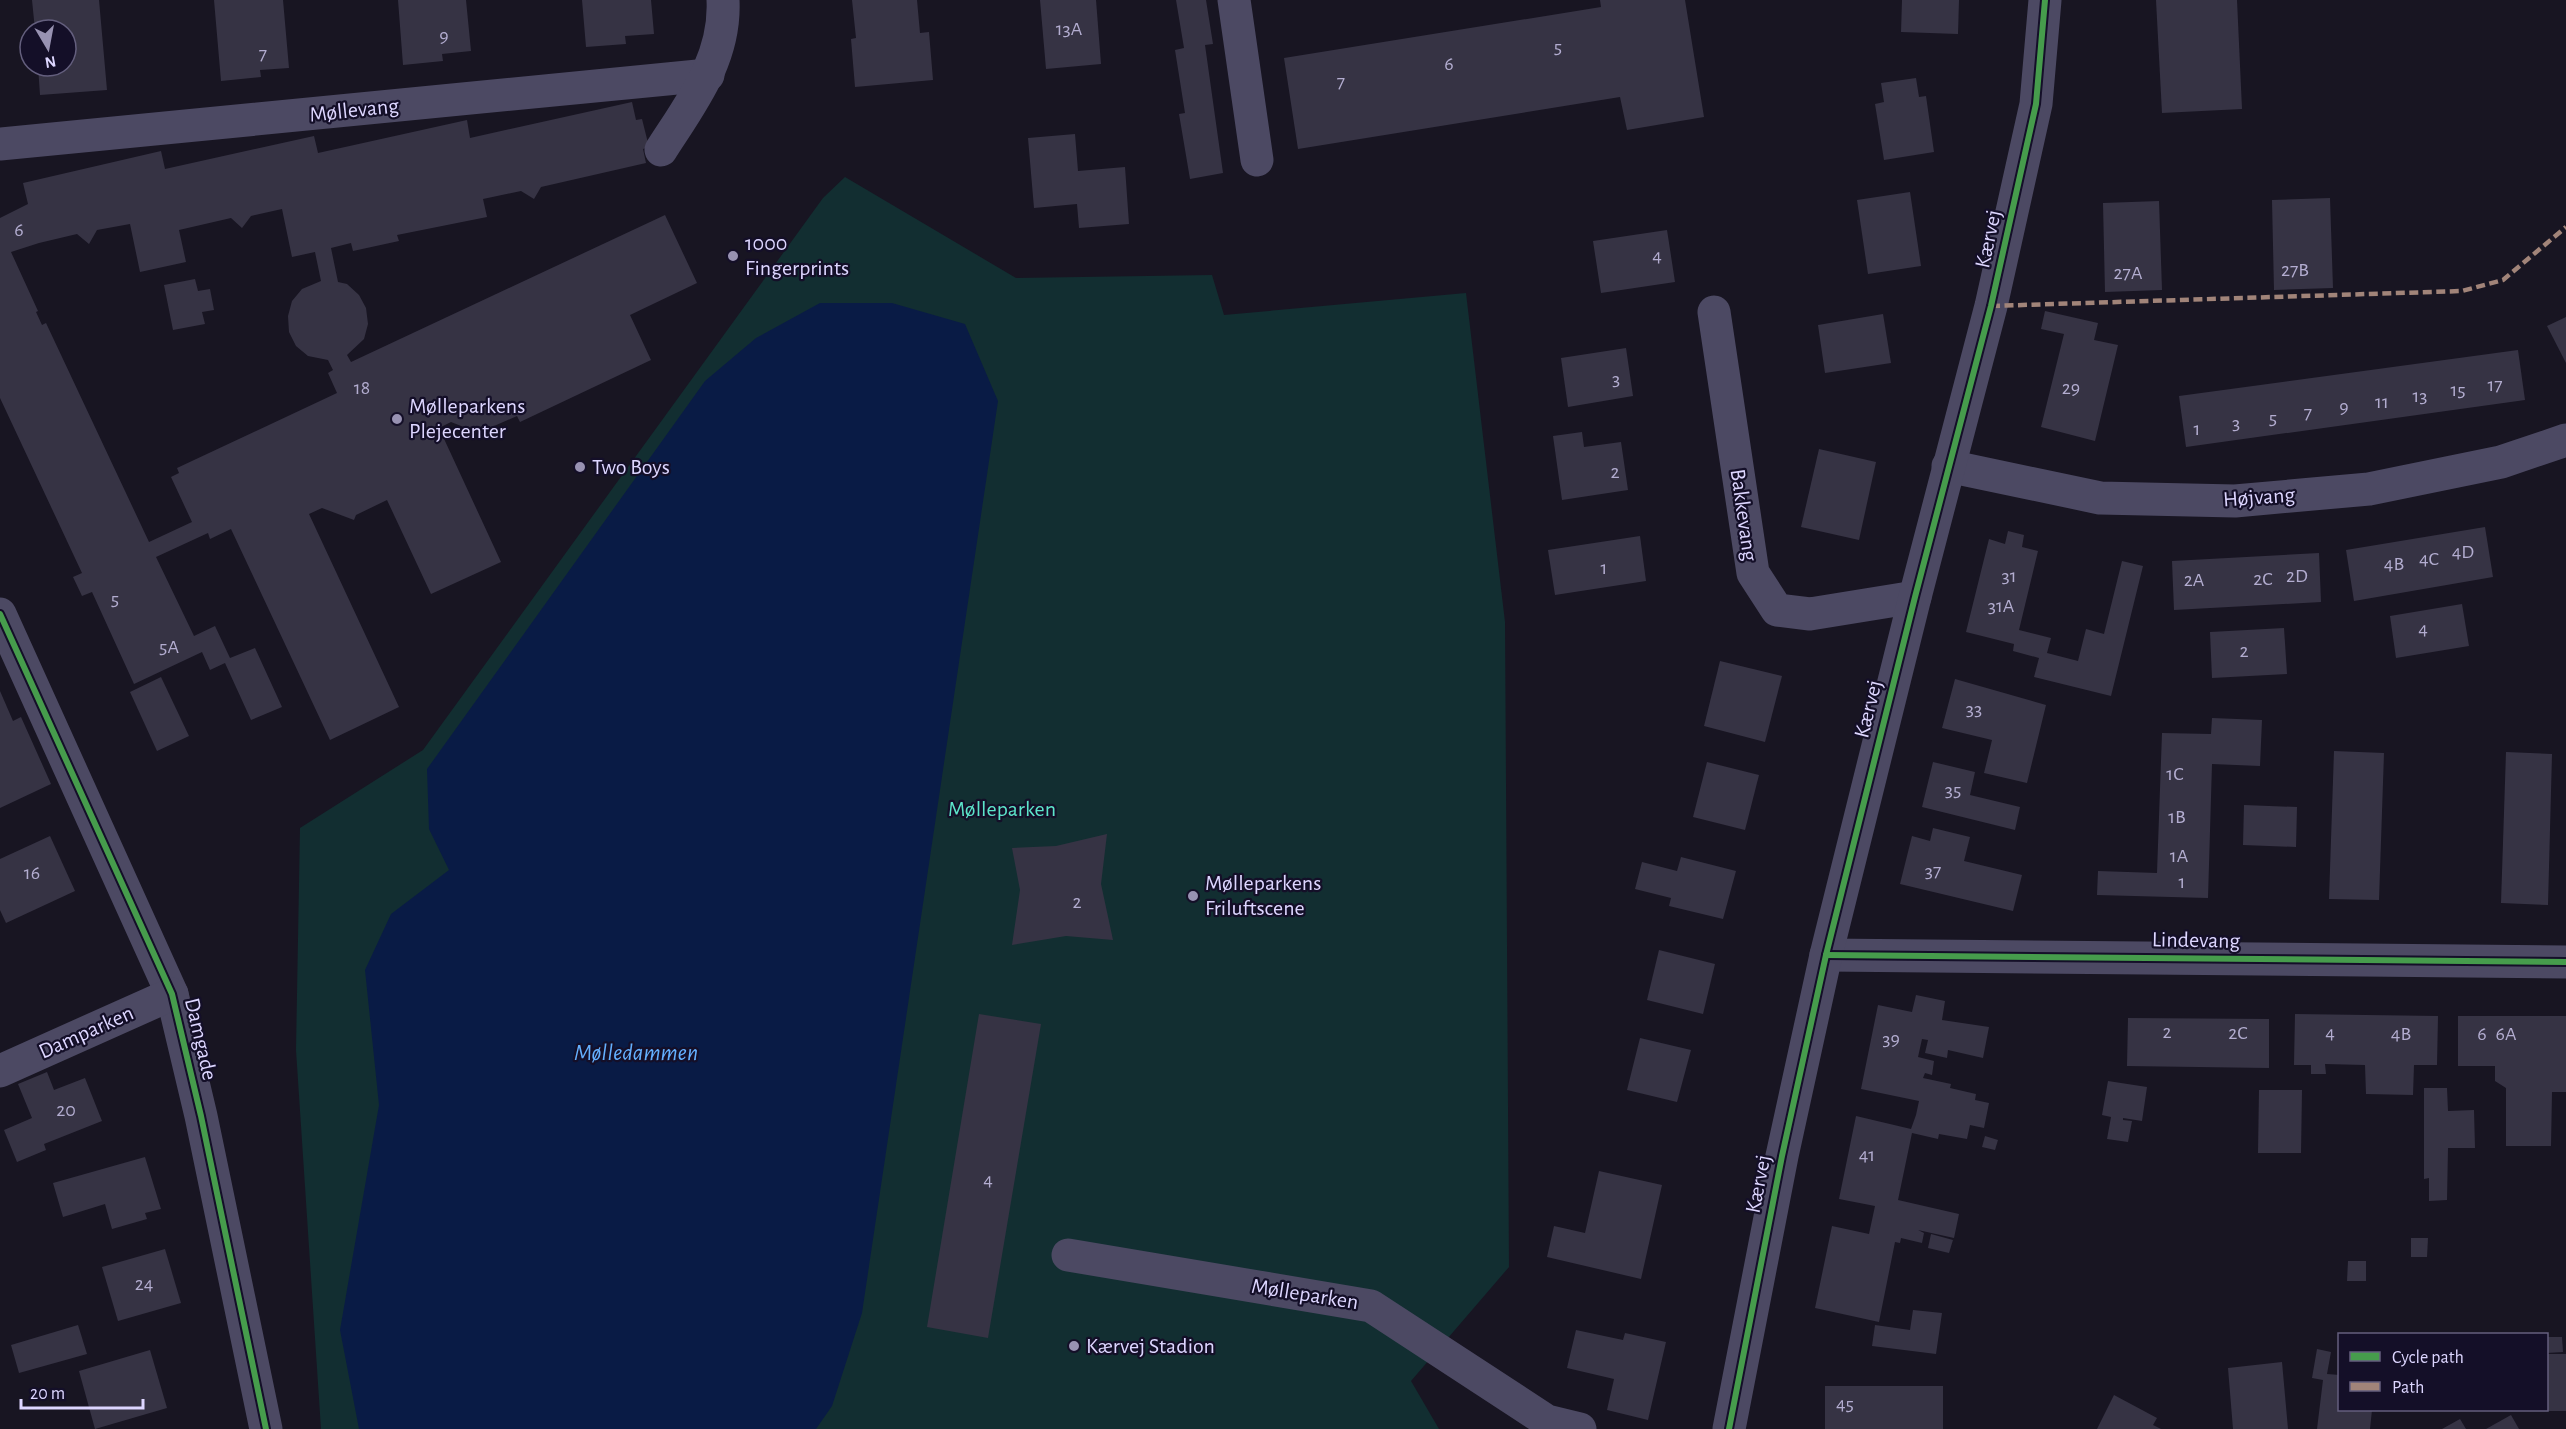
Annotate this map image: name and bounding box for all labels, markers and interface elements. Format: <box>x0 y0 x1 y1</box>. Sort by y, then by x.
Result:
north arrow <box>18 18 78 78</box>
house number: 13A <box>1056 19 1083 39</box>
house number: 9 <box>439 26 449 46</box>
house number: 5 <box>1554 37 1562 57</box>
house number: 7 <box>259 44 267 64</box>
text: N <box>44 53 57 71</box>
house number: 6 <box>1444 54 1454 74</box>
house number: 7 <box>1337 72 1345 92</box>
street label: Møllevang <box>308 94 400 126</box>
street label: Kærvej <box>1971 208 2005 270</box>
house number: 6 <box>14 220 24 240</box>
place label: 1000 Fingerprints <box>745 232 849 279</box>
house number: 4 <box>1652 246 1662 266</box>
marker: 1000 Fingerprints <box>726 249 740 263</box>
house number: 27B <box>2281 260 2309 280</box>
house number: 27A <box>2114 263 2143 283</box>
house number: 3 <box>1612 369 1620 389</box>
house number: 17 <box>2487 375 2503 395</box>
house number: 18 <box>354 378 370 398</box>
house number: 29 <box>2062 378 2080 398</box>
house number: 15 <box>2450 380 2466 400</box>
house number: 13 <box>2412 386 2428 406</box>
house number: 11 <box>2375 392 2389 412</box>
place label: Mølleparkens Plejecenter <box>409 395 525 442</box>
house number: 9 <box>2339 397 2349 417</box>
house number: 7 <box>2304 403 2312 423</box>
house number: 5 <box>2269 408 2277 428</box>
marker: Mølleparkens Plejecenter <box>390 412 404 426</box>
house number: 3 <box>2232 413 2240 433</box>
house number: 1 <box>2194 419 2200 439</box>
place label: Two Boys <box>592 456 670 478</box>
marker: Two Boys <box>573 460 587 474</box>
house number: 2 <box>1610 462 1620 482</box>
street label: Bakkevang <box>1727 468 1761 563</box>
street label: Højvang <box>2222 483 2296 510</box>
house number: 4D <box>2452 542 2474 562</box>
house number: 4C <box>2419 549 2439 569</box>
house number: 4B <box>2384 554 2404 574</box>
house number: 1 <box>1601 558 1607 578</box>
house number: 31 <box>2001 566 2017 586</box>
house number: 2D <box>2286 566 2308 586</box>
house number: 2C <box>2253 569 2273 589</box>
house number: 2A <box>2184 570 2205 590</box>
house number: 5 <box>111 589 119 609</box>
house number: 31A <box>1988 596 2015 616</box>
house number: 4 <box>2418 619 2428 639</box>
house number: 5A <box>159 637 179 657</box>
house number: 2 <box>2239 641 2249 661</box>
street label: Kærvej <box>1850 678 1886 740</box>
house number: 33 <box>1966 699 1982 719</box>
house number: 1C <box>2166 764 2184 784</box>
house number: 35 <box>1945 780 1961 800</box>
park label: Mølleparken <box>948 798 1056 820</box>
house number: 1B <box>2168 807 2186 827</box>
house number: 1A <box>2170 846 2189 866</box>
house number: 37 <box>1925 861 1941 881</box>
house number: 16 <box>24 863 40 883</box>
place label: Mølleparkens Friluftscene <box>1205 872 1321 919</box>
house number: 1 <box>2179 872 2185 892</box>
marker: Mølleparkens Friluftscene <box>1186 889 1200 903</box>
house number: 2 <box>1072 892 1082 912</box>
street label: Lindevang <box>2152 928 2241 952</box>
street label: Damgade <box>181 996 221 1082</box>
street label: Damparken <box>35 1001 137 1063</box>
house number: 2 <box>2162 1022 2172 1042</box>
house number: 2C <box>2228 1023 2248 1043</box>
house number: 4 <box>2325 1023 2335 1043</box>
house number: 4B <box>2391 1024 2411 1044</box>
house number: 6 <box>2477 1024 2487 1044</box>
house number: 6A <box>2496 1024 2517 1044</box>
house number: 39 <box>1882 1029 1900 1049</box>
water label: Mølledammen <box>574 1041 698 1065</box>
house number: 20 <box>56 1100 76 1120</box>
house number: 41 <box>1859 1145 1875 1165</box>
street label: Kærvej <box>1742 1153 1774 1215</box>
house number: 4 <box>983 1170 993 1190</box>
house number: 24 <box>135 1274 153 1294</box>
street label: Mølleparken <box>1250 1275 1360 1313</box>
legend <box>2338 1333 2548 1411</box>
place label: Kærvej Stadion <box>1086 1335 1215 1357</box>
marker: Kærvej Stadion <box>1067 1339 1081 1353</box>
text: Cycle path <box>2392 1349 2464 1367</box>
scale bar <box>21 1372 142 1410</box>
text: Path <box>2392 1379 2424 1397</box>
text: 20 m <box>30 1385 65 1403</box>
house number: 45 <box>1836 1394 1854 1414</box>

